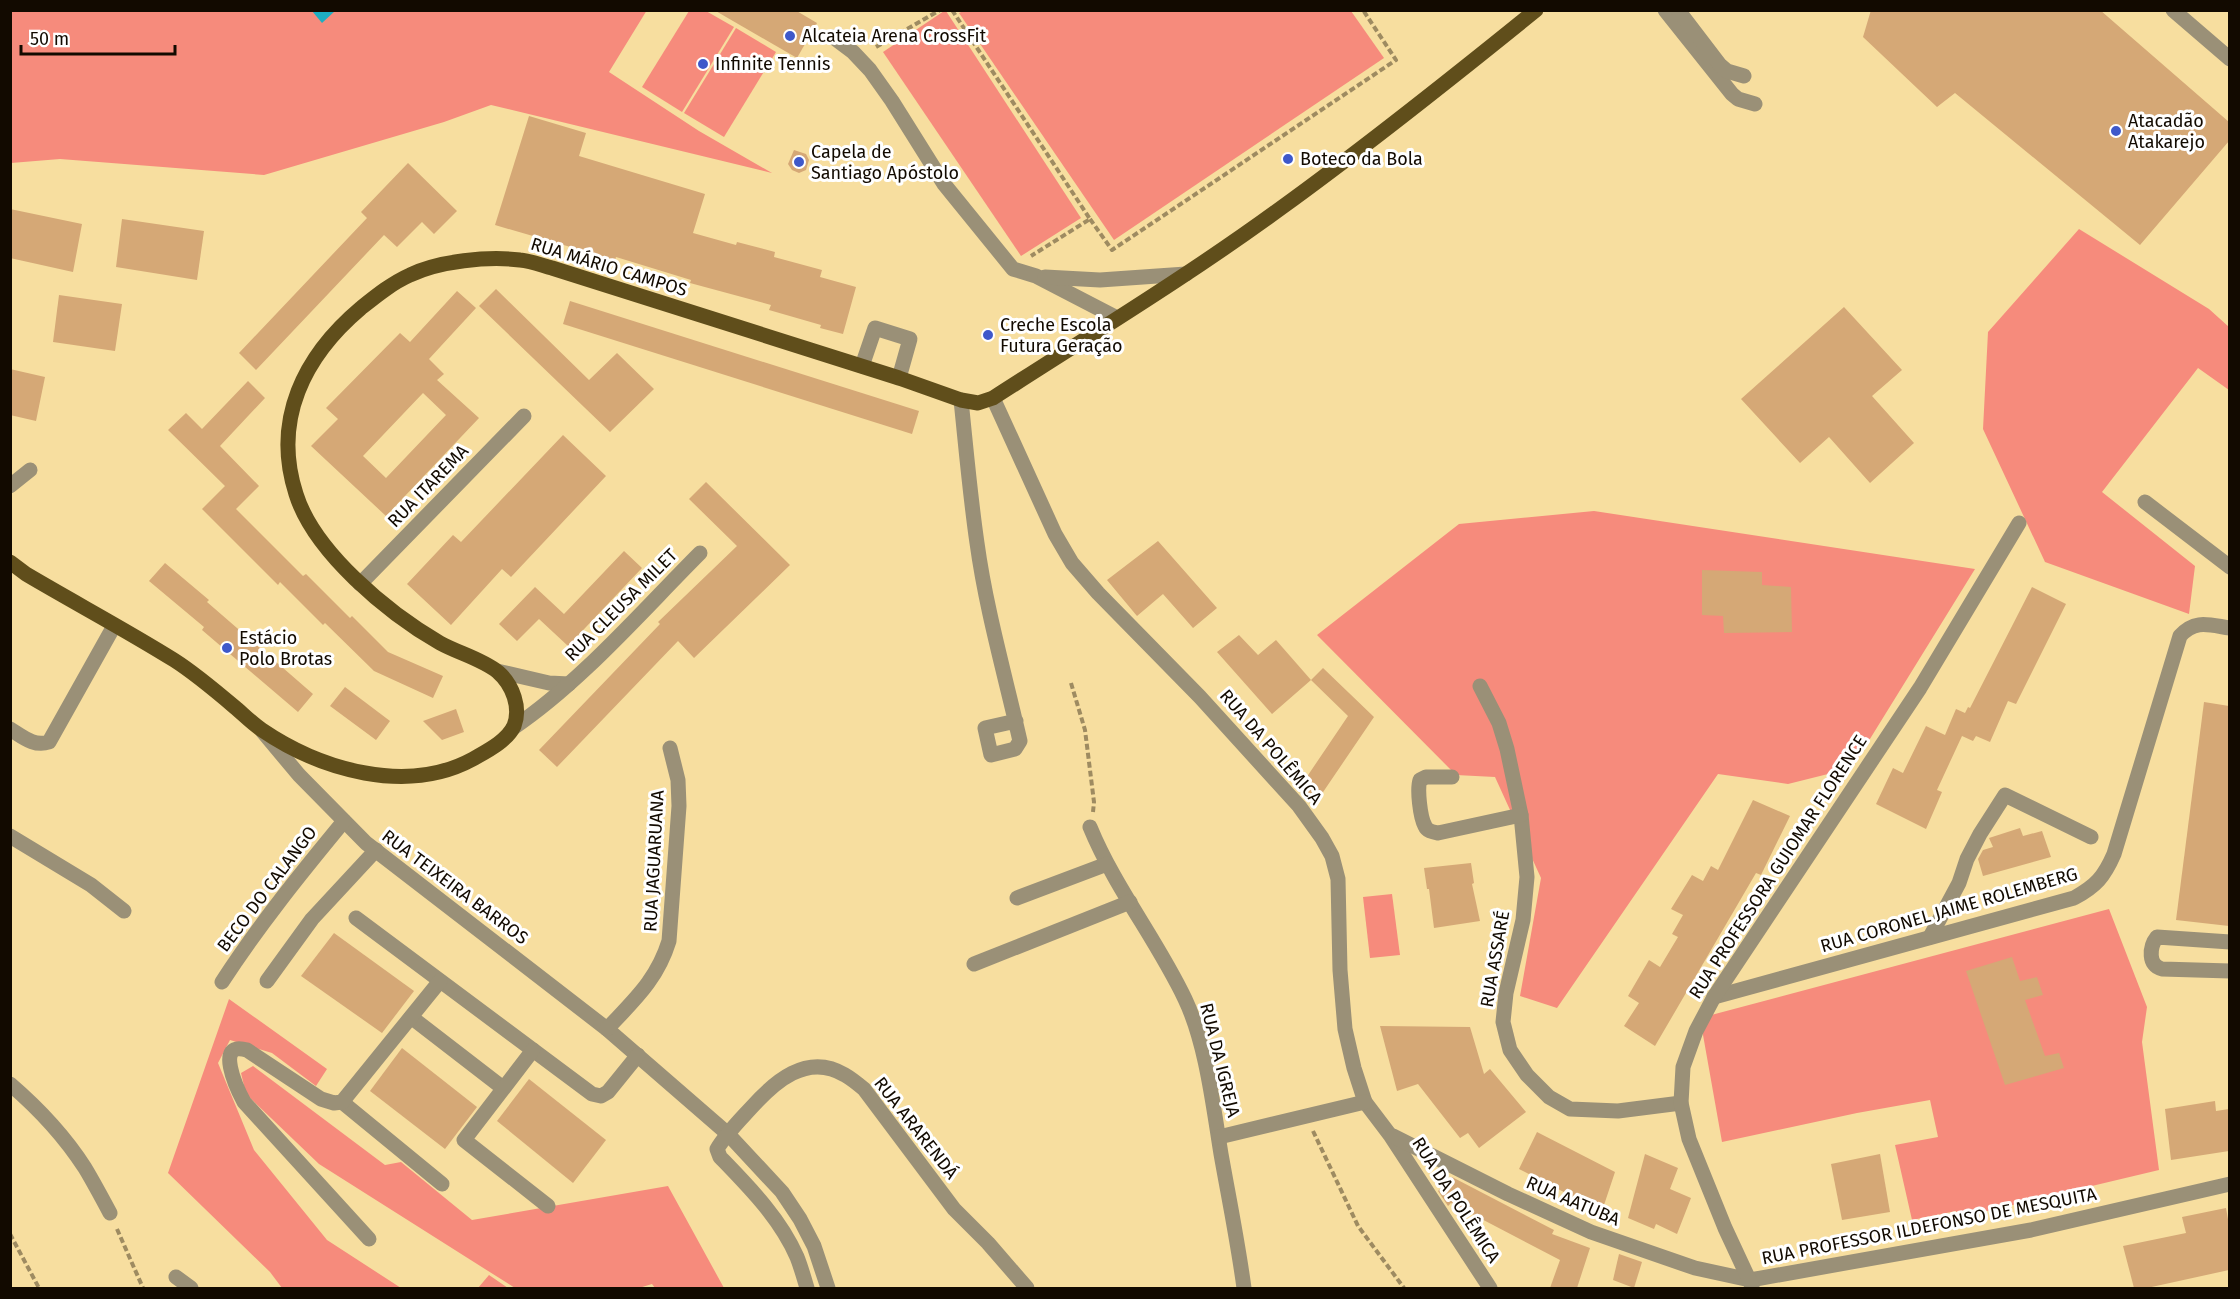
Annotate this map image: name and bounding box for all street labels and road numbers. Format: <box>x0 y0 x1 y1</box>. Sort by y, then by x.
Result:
street label: RUA MÁRIO CAMPOS <box>528 232 690 301</box>
street label: RUA ITAREMA <box>383 440 473 532</box>
street label: RUA CLEUSA MILET <box>560 544 682 666</box>
street label: RUA DA POLÊMICA <box>1215 685 1327 810</box>
street label: RUA PROFESSORA GUIOMAR FLORENCE <box>1684 731 1872 1003</box>
street label: RUA JAGUARUANA <box>639 789 669 933</box>
street label: BECO DO CALANGO <box>213 822 321 956</box>
street label: RUA TEIXEIRA BARROS <box>377 825 533 949</box>
street label: RUA CORONEL JAIME ROLEMBERG <box>1818 863 2080 957</box>
street label: RUA ASSARÉ <box>1475 909 1514 1009</box>
street label: RUA DA IGREJA <box>1195 1001 1245 1120</box>
street label: RUA ARARENDÁ <box>869 1072 964 1184</box>
street label: RUA DA POLÊMICA <box>1407 1133 1505 1267</box>
street label: RUA AATUBA <box>1523 1171 1624 1231</box>
street label: RUA PROFESSOR ILDEFONSO DE MESQUITA <box>1760 1183 2099 1269</box>

